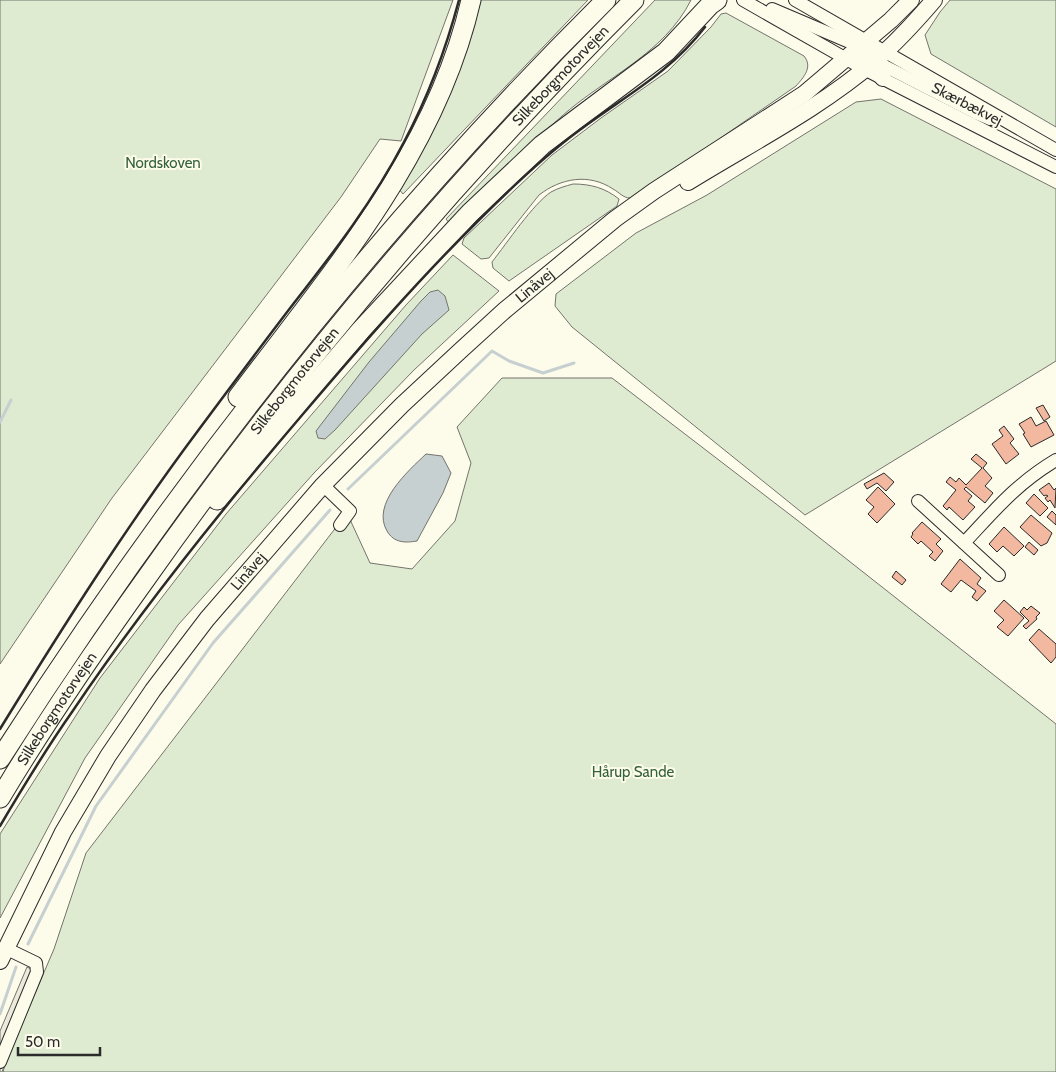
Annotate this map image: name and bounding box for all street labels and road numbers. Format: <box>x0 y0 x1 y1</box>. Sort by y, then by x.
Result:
street label: Silkeborgmotorvejen <box>509 22 613 130</box>
street label: Skærbækvej <box>929 79 1005 129</box>
street label: Linåvej <box>512 265 557 307</box>
street label: Silkeborgmotorvejen <box>247 324 343 438</box>
street label: Linåvej <box>227 549 270 594</box>
street label: Silkeborgmotorvejen <box>13 649 101 769</box>

